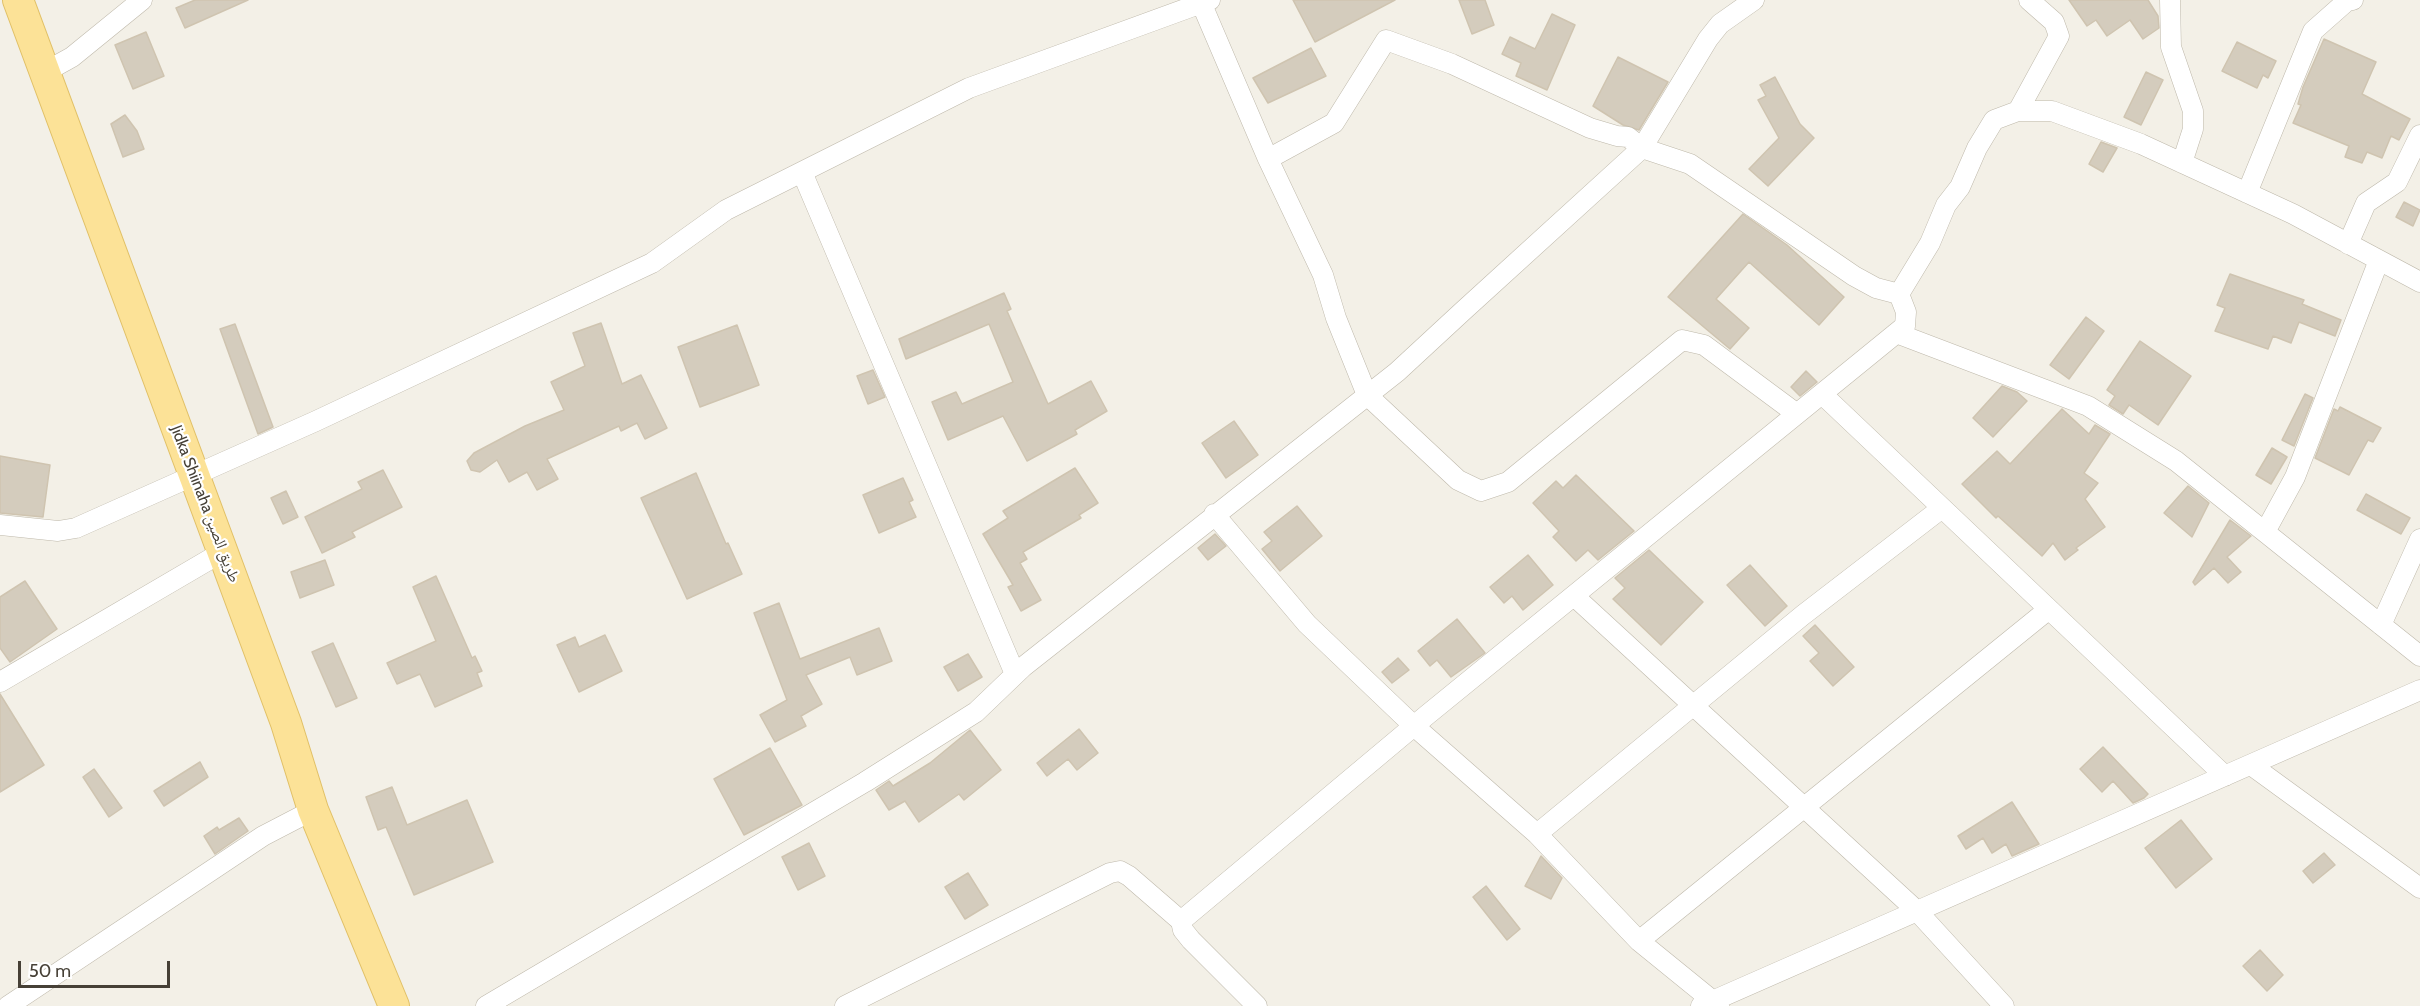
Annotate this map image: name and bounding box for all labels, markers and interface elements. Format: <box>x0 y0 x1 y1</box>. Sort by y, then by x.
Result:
street label: Jidka Shiinaha طريق الصين <box>166 423 244 585</box>
scale bar <box>21 949 172 987</box>
text: 50 m <box>29 960 71 982</box>

